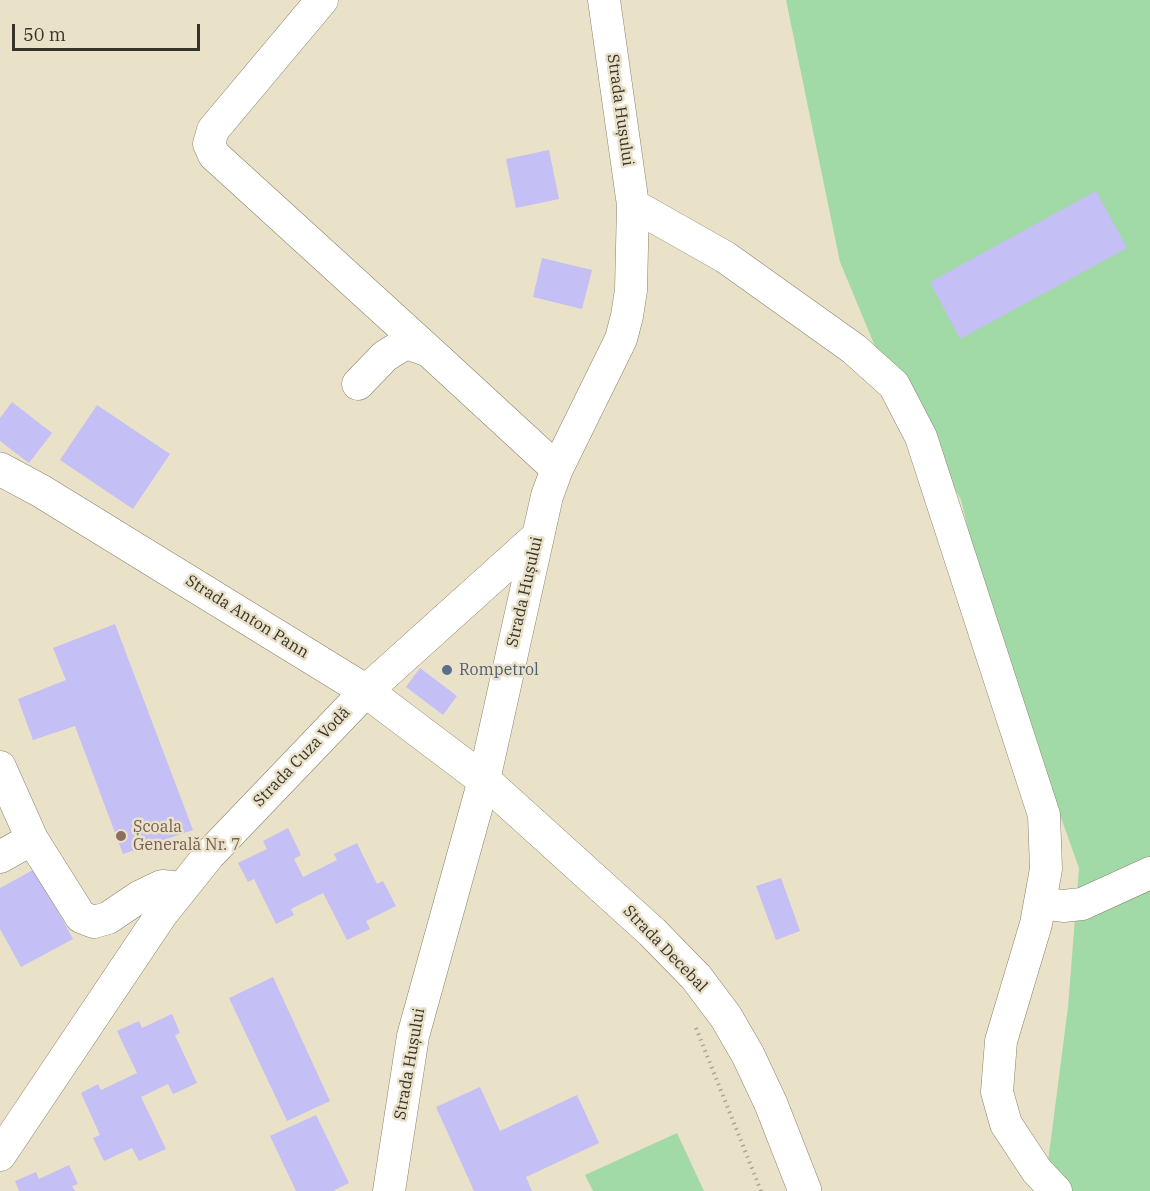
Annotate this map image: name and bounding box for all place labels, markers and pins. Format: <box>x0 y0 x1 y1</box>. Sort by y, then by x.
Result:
place label: Rompetrol <box>459 660 539 680</box>
marker: Rompetrol <box>440 663 454 677</box>
place label: Școala Generală Nr. 7 <box>133 817 241 855</box>
marker: Școala Generală Nr. 7 <box>114 829 128 843</box>

